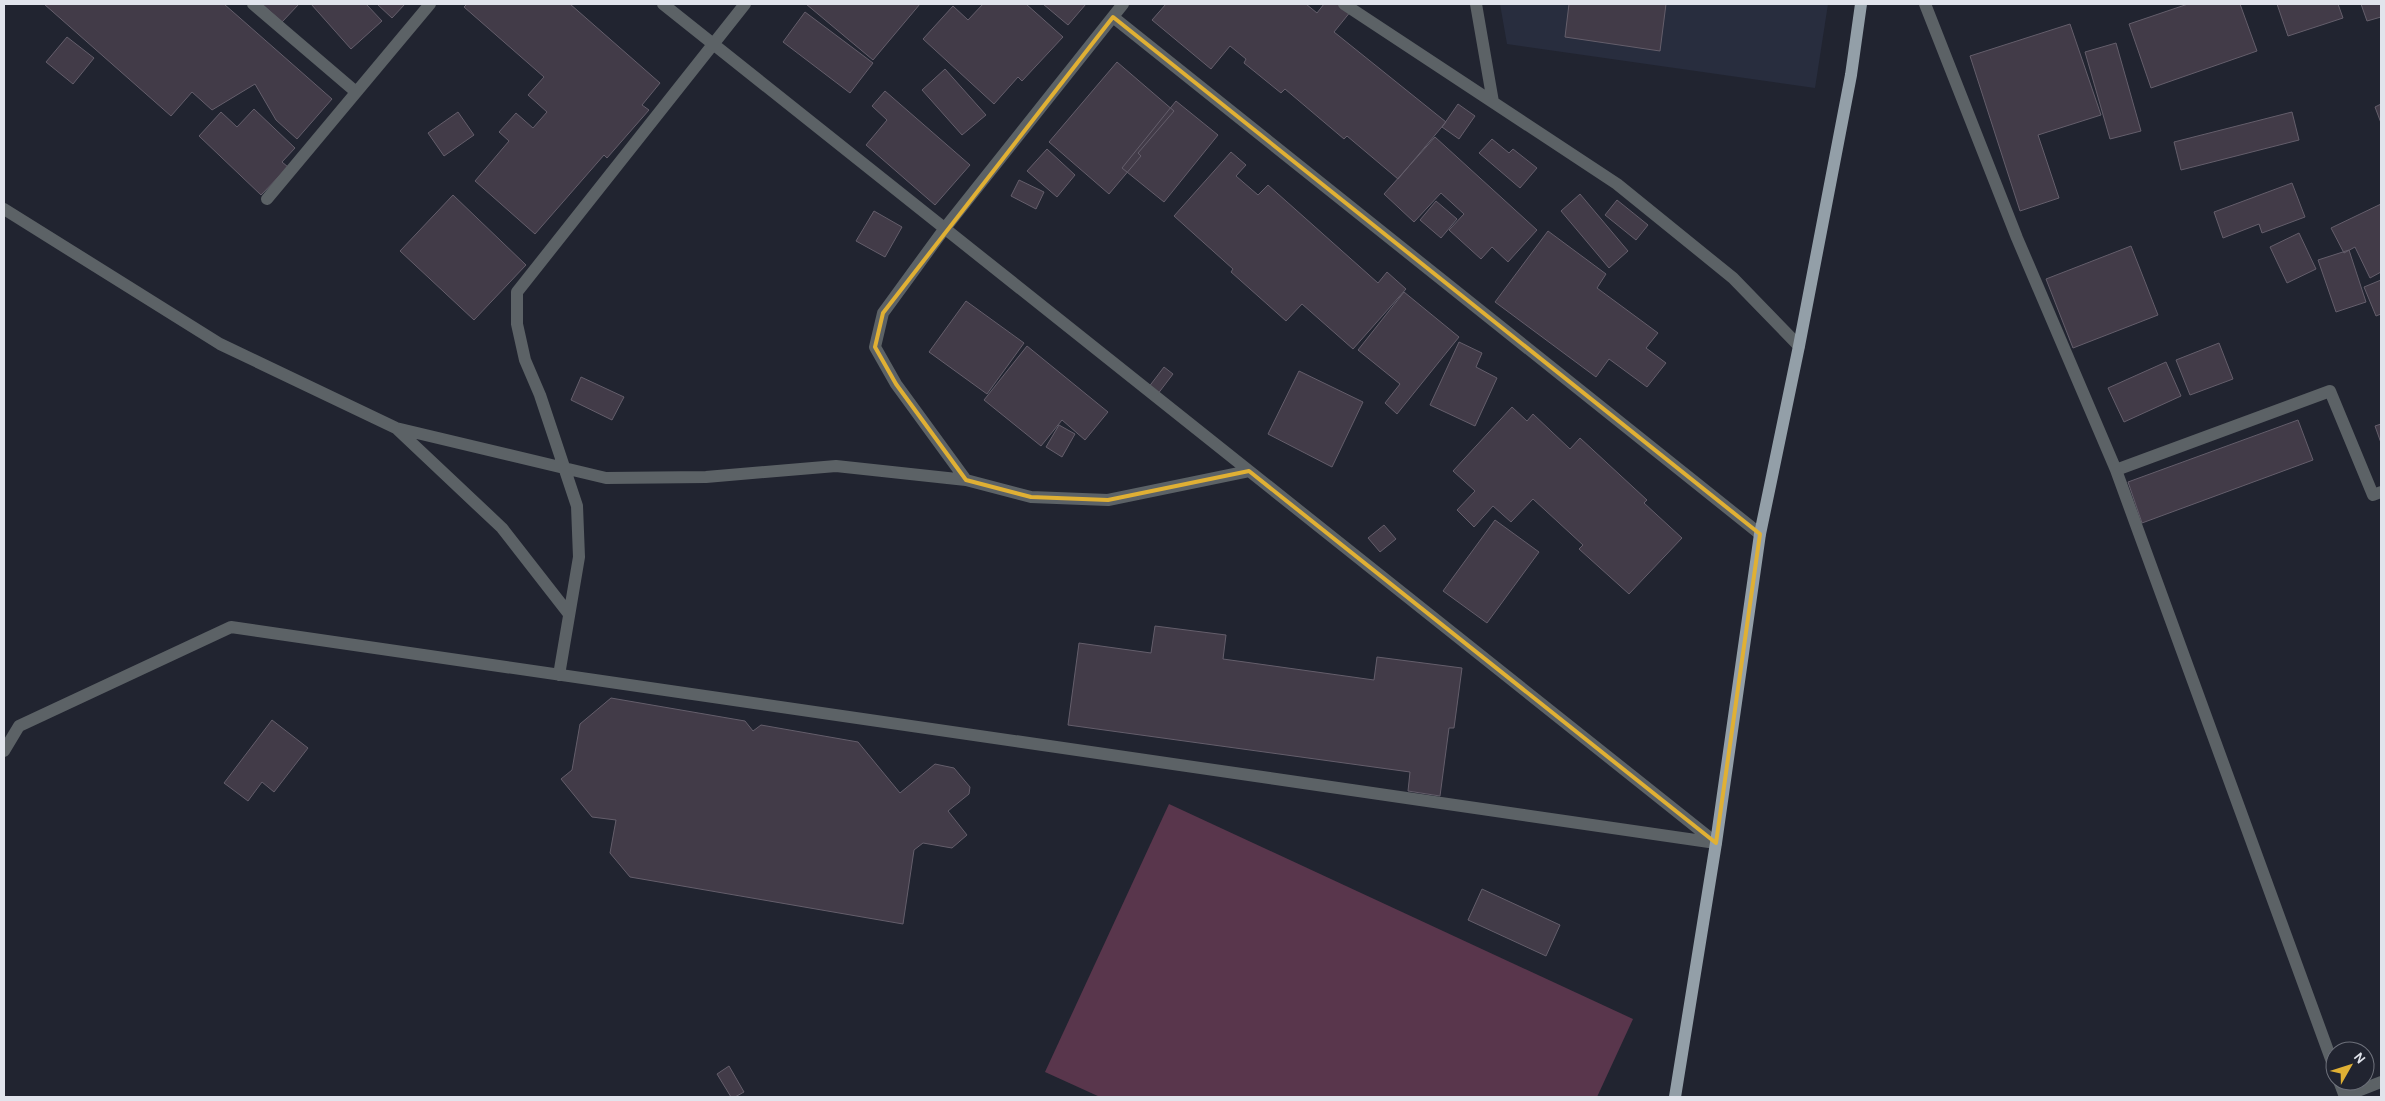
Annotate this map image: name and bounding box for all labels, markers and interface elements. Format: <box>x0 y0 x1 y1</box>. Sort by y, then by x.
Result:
north arrow <box>2325 1041 2375 1091</box>
text: N <box>2350 1049 2369 1067</box>

